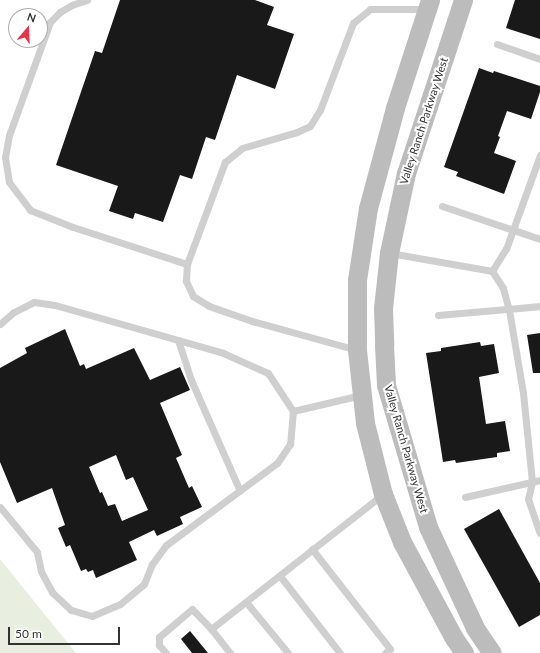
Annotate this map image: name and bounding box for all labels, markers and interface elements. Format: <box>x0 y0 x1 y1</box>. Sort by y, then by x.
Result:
north arrow <box>8 8 48 48</box>
text: N <box>26 10 38 25</box>
street label: Valley Ranch Parkway West <box>397 56 451 186</box>
street label: Valley Ranch Parkway West <box>381 383 431 515</box>
scale bar <box>10 619 122 645</box>
text: 50 m <box>15 626 42 641</box>

